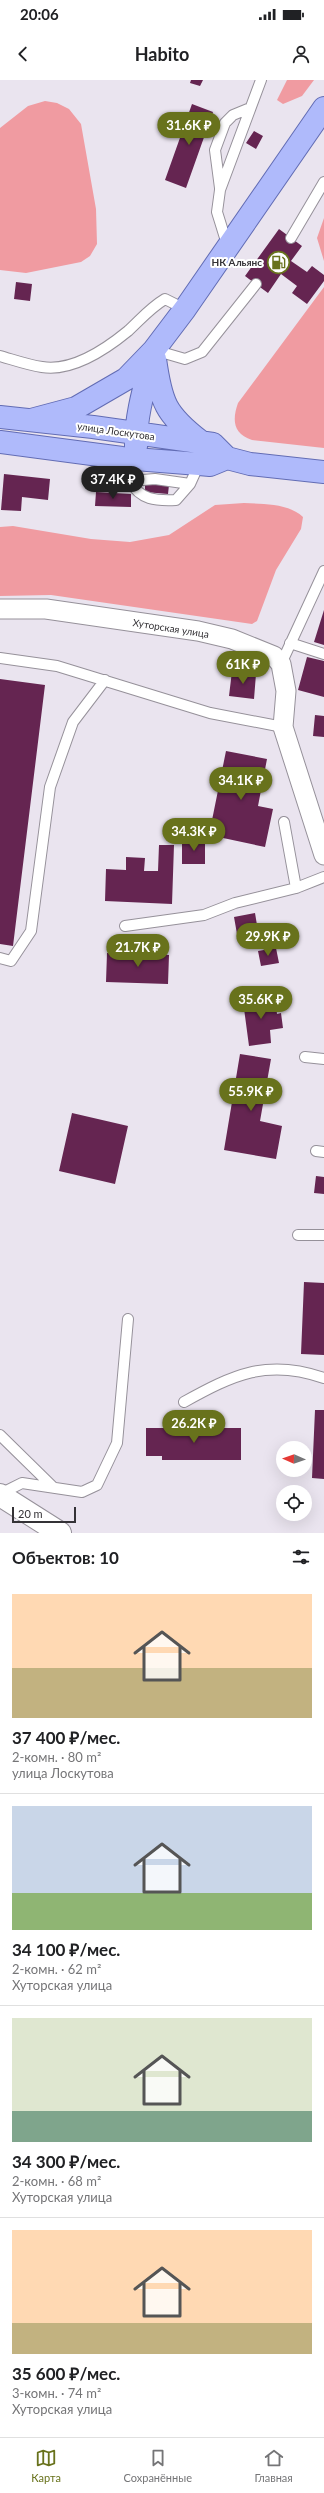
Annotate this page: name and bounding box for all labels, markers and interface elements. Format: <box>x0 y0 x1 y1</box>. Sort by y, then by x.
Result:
text: 20:06 <box>20 5 59 23</box>
icon: back <box>12 43 34 65</box>
text: Habito <box>135 43 189 65</box>
icon: person <box>290 43 312 65</box>
pin: 31.6K ₽ <box>152 112 226 146</box>
text: 31.6K ₽ <box>166 117 212 133</box>
fuel station icon: НК Альянс <box>265 249 291 275</box>
place label: НК Альянс <box>211 256 262 268</box>
street label: улица Лоскутова <box>76 420 156 442</box>
pin: 37.4K ₽ <box>76 466 150 500</box>
text: 37.4K ₽ <box>90 471 136 487</box>
street label: Хуторская улица <box>132 616 210 640</box>
pin: 61K ₽ <box>215 651 271 685</box>
text: 61K ₽ <box>226 656 260 672</box>
pin: 34.1K ₽ <box>204 767 278 801</box>
text: 34.1K ₽ <box>218 772 264 788</box>
pin: 34.3K ₽ <box>157 818 231 852</box>
text: 34.3K ₽ <box>171 823 217 839</box>
pin: 29.9K ₽ <box>231 923 305 957</box>
text: 29.9K ₽ <box>245 928 291 944</box>
pin: 21.7K ₽ <box>101 934 175 968</box>
text: 21.7K ₽ <box>115 939 161 955</box>
pin: 35.6K ₽ <box>224 986 298 1020</box>
text: 35.6K ₽ <box>238 991 284 1007</box>
pin: 55.9K ₽ <box>214 1078 288 1112</box>
text: 55.9K ₽ <box>228 1083 274 1099</box>
pin: 26.2K ₽ <box>157 1410 231 1444</box>
text: 26.2K ₽ <box>171 1415 217 1431</box>
north arrow <box>276 1441 312 1477</box>
map controls <box>276 1441 312 1521</box>
button: locate <box>276 1485 312 1521</box>
scale bar <box>12 1505 76 1524</box>
text: 20 m <box>18 1507 43 1520</box>
icon: filters <box>290 1546 312 1568</box>
text: Объектов: 10 <box>12 1547 119 1568</box>
icon: home <box>126 1620 198 1692</box>
text: 37 400 ₽/мес. <box>12 1727 120 1748</box>
text: 2-комн. · 80 m² <box>12 1749 101 1765</box>
text: улица Лоскутова <box>12 1765 114 1781</box>
icon: home <box>126 1832 198 1904</box>
text: 34 100 ₽/мес. <box>12 1939 120 1960</box>
text: 2-комн. · 62 m² <box>12 1961 101 1977</box>
text: Хуторская улица <box>12 1977 112 1993</box>
icon: home <box>126 2044 198 2116</box>
text: 34 300 ₽/мес. <box>12 2151 120 2172</box>
text: 2-комн. · 68 m² <box>12 2173 101 2189</box>
text: Хуторская улица <box>12 2189 112 2205</box>
icon: home <box>126 2256 198 2328</box>
text: 35 600 ₽/мес. <box>12 2363 120 2384</box>
text: 3-комн. · 74 m² <box>12 2385 101 2401</box>
text: Хуторская улица <box>12 2401 112 2417</box>
tab: Карта <box>31 2447 61 2484</box>
tab: Сохранённые <box>124 2447 192 2484</box>
tab: Главная <box>255 2447 293 2484</box>

